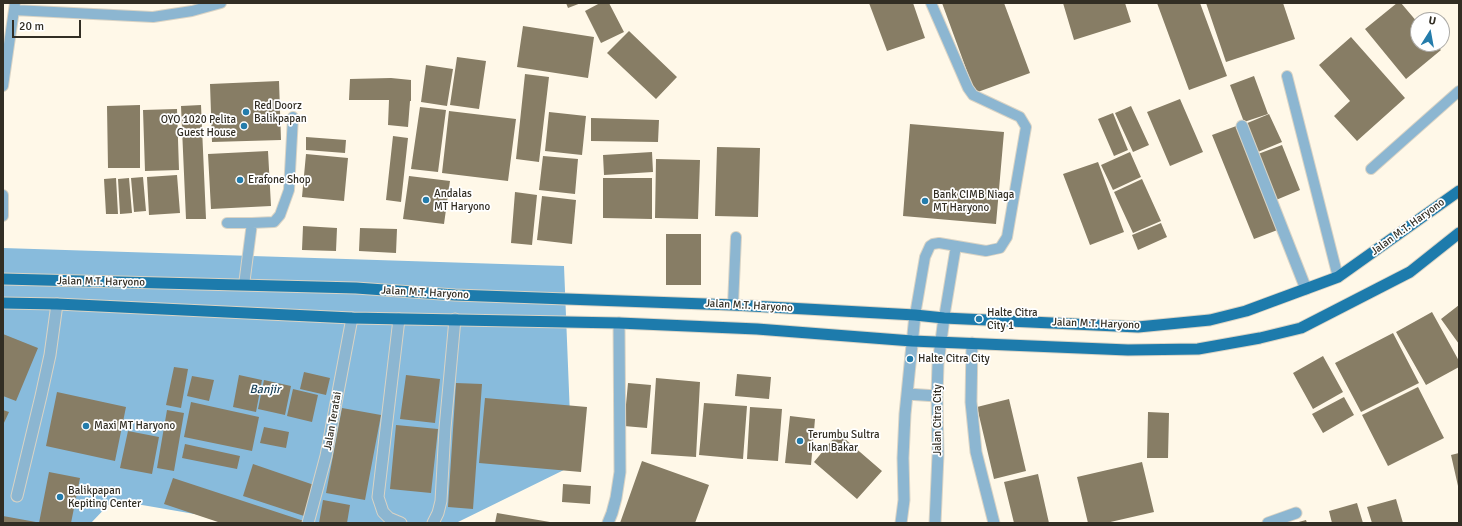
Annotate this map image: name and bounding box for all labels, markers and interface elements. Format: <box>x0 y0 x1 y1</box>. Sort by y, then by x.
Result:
scale bar <box>14 12 83 38</box>
north arrow <box>1410 12 1450 52</box>
text: U <box>1427 14 1437 28</box>
text: 20 m <box>19 19 44 34</box>
place label: Red Doorz Balikpapan <box>254 99 307 125</box>
marker: Red Doorz Balikpapan <box>241 107 251 117</box>
place label: OYO 1020 Pelita Guest House <box>161 113 236 139</box>
marker: OYO 1020 Pelita Guest House <box>239 121 249 131</box>
place label: Erafone Shop <box>248 173 311 187</box>
marker: Erafone Shop <box>235 175 245 185</box>
place label: Andalas MT Haryono <box>434 187 490 213</box>
place label: Bank CIMB Niaga MT Haryono <box>933 188 1014 214</box>
marker: Andalas MT Haryono <box>421 195 431 205</box>
marker: Bank CIMB Niaga MT Haryono <box>920 196 930 206</box>
street label: Jalan M.T. Haryono <box>1369 196 1447 258</box>
street label: Jalan M.T. Haryono <box>57 275 145 289</box>
street label: Jalan M.T. Haryono <box>381 284 469 302</box>
street label: Jalan M.T. Haryono <box>705 297 793 315</box>
place label: Halte Citra City 1 <box>987 306 1038 332</box>
marker: Halte Citra City 1 <box>974 314 984 324</box>
street label: Jalan M.T. Haryono <box>1052 316 1140 332</box>
place label: Halte Citra City <box>918 352 990 366</box>
marker: Halte Citra City <box>905 354 915 364</box>
water label: Banjir <box>250 383 280 397</box>
street label: Jalan Citra City <box>931 384 945 456</box>
street label: Jalan Teratai <box>321 391 345 451</box>
place label: Maxi MT Haryono <box>94 419 175 433</box>
marker: Maxi MT Haryono <box>81 421 91 431</box>
place label: Terumbu Sultra Ikan Bakar <box>808 428 880 454</box>
marker: Terumbu Sultra Ikan Bakar <box>795 436 805 446</box>
place label: Balikpapan Kepiting Center <box>68 484 141 510</box>
marker: Balikpapan Kepiting Center <box>55 492 65 502</box>

